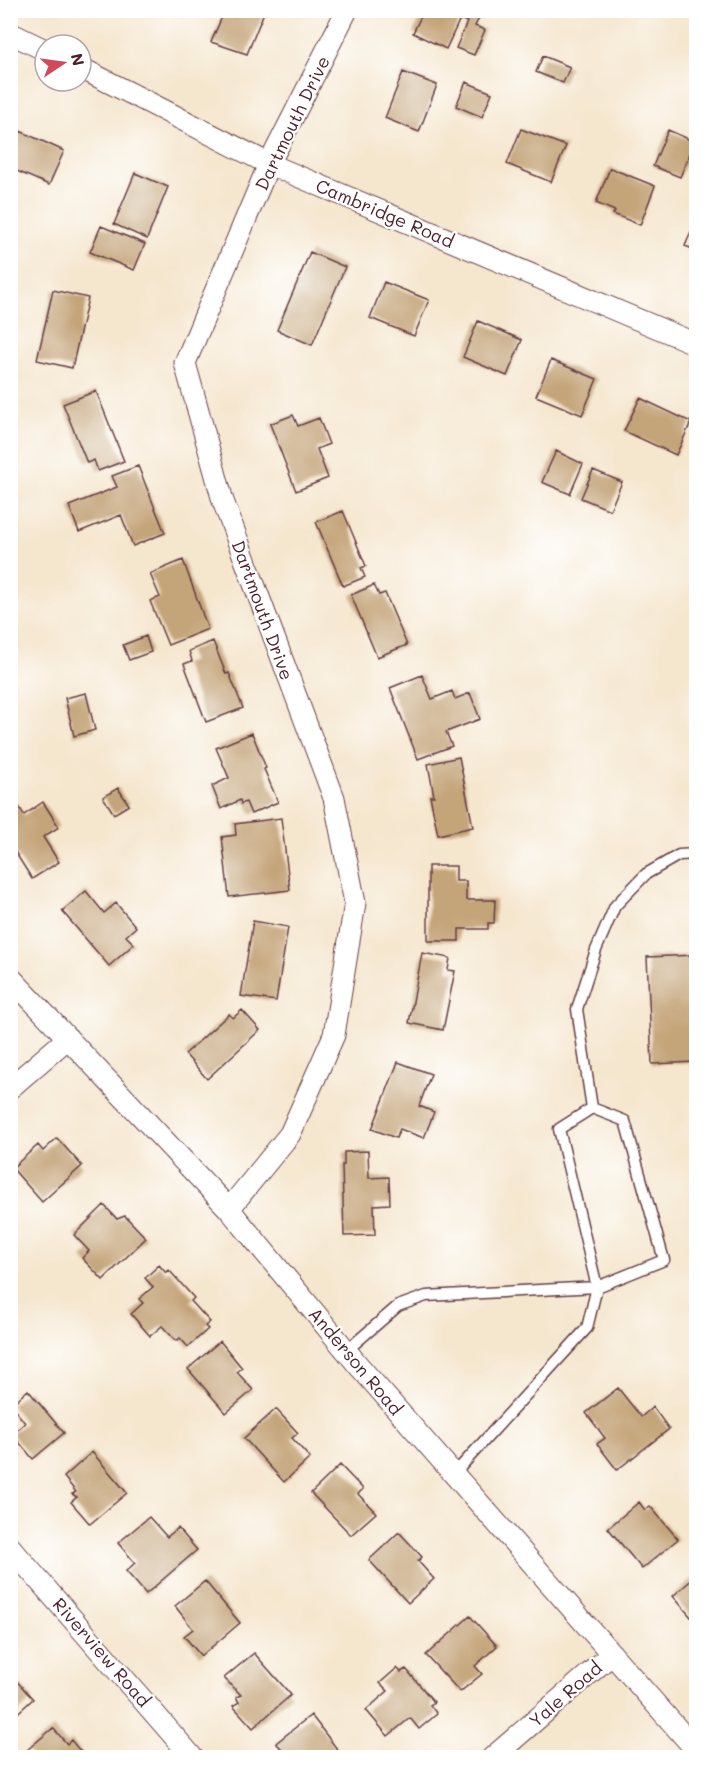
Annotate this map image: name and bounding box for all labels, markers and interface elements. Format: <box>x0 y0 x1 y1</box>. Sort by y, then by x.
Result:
north arrow <box>33 33 93 93</box>
text: N <box>67 51 90 68</box>
street label: Dartmouth Drive <box>249 52 335 194</box>
street label: Cambridge Road <box>312 173 458 253</box>
street label: Dartmouth Drive <box>227 537 299 683</box>
street label: Anderson Road <box>304 1302 408 1420</box>
street label: Riverview Road <box>48 1592 156 1712</box>
street label: Yale Road <box>523 1656 607 1732</box>

